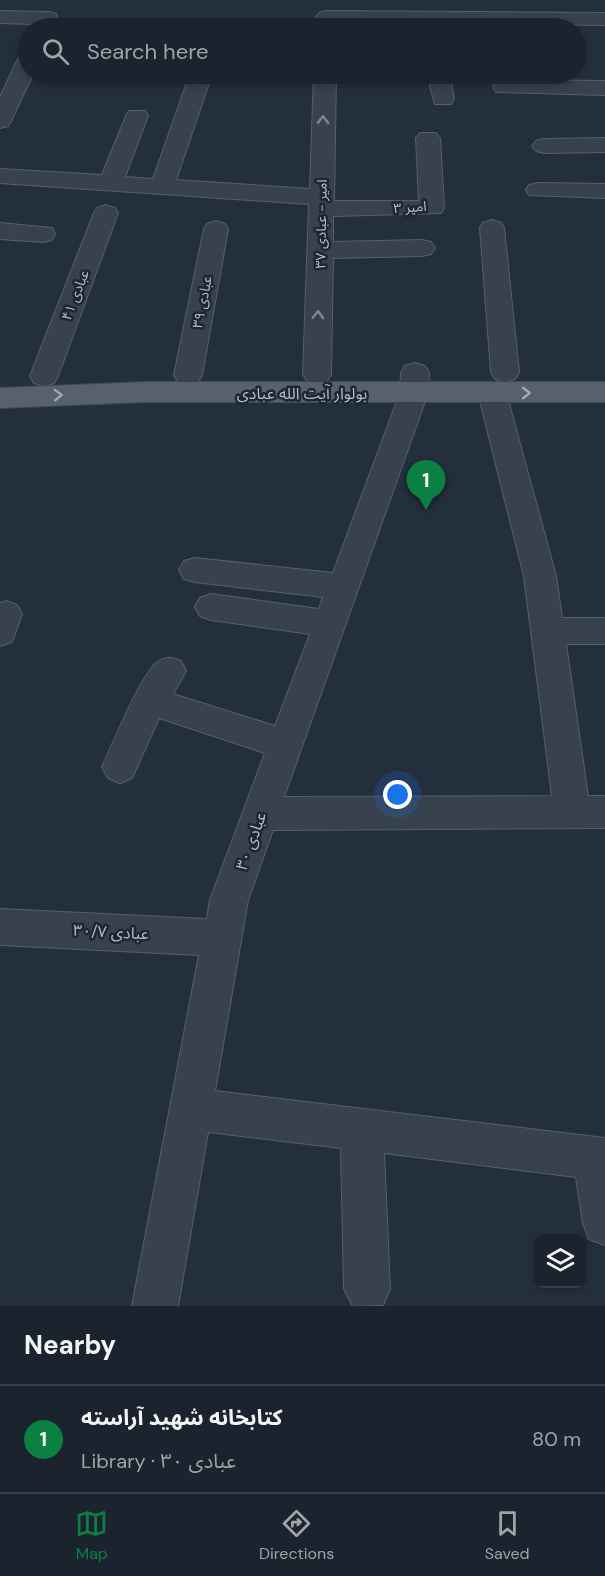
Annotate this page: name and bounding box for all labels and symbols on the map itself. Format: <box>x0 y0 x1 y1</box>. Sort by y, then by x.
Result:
one-way arrow <box>317 116 330 125</box>
street label: امیر - عبادی ۳۷ <box>311 179 331 269</box>
street label: امیر ۳ <box>393 197 427 217</box>
street label: عبادی ۴۱ <box>57 267 93 323</box>
street label: عبادی ۳۹ <box>188 274 216 330</box>
one-way arrow <box>312 311 325 320</box>
street label: بولوار آیت الله عبادی <box>237 383 367 404</box>
one-way arrow <box>522 387 531 399</box>
one-way arrow <box>54 389 63 402</box>
pin: 1 <box>406 460 446 510</box>
your location <box>383 780 412 809</box>
street label: عبادی ۳۰ <box>231 809 271 873</box>
street label: عبادی ۳۰/۷ <box>73 920 149 944</box>

